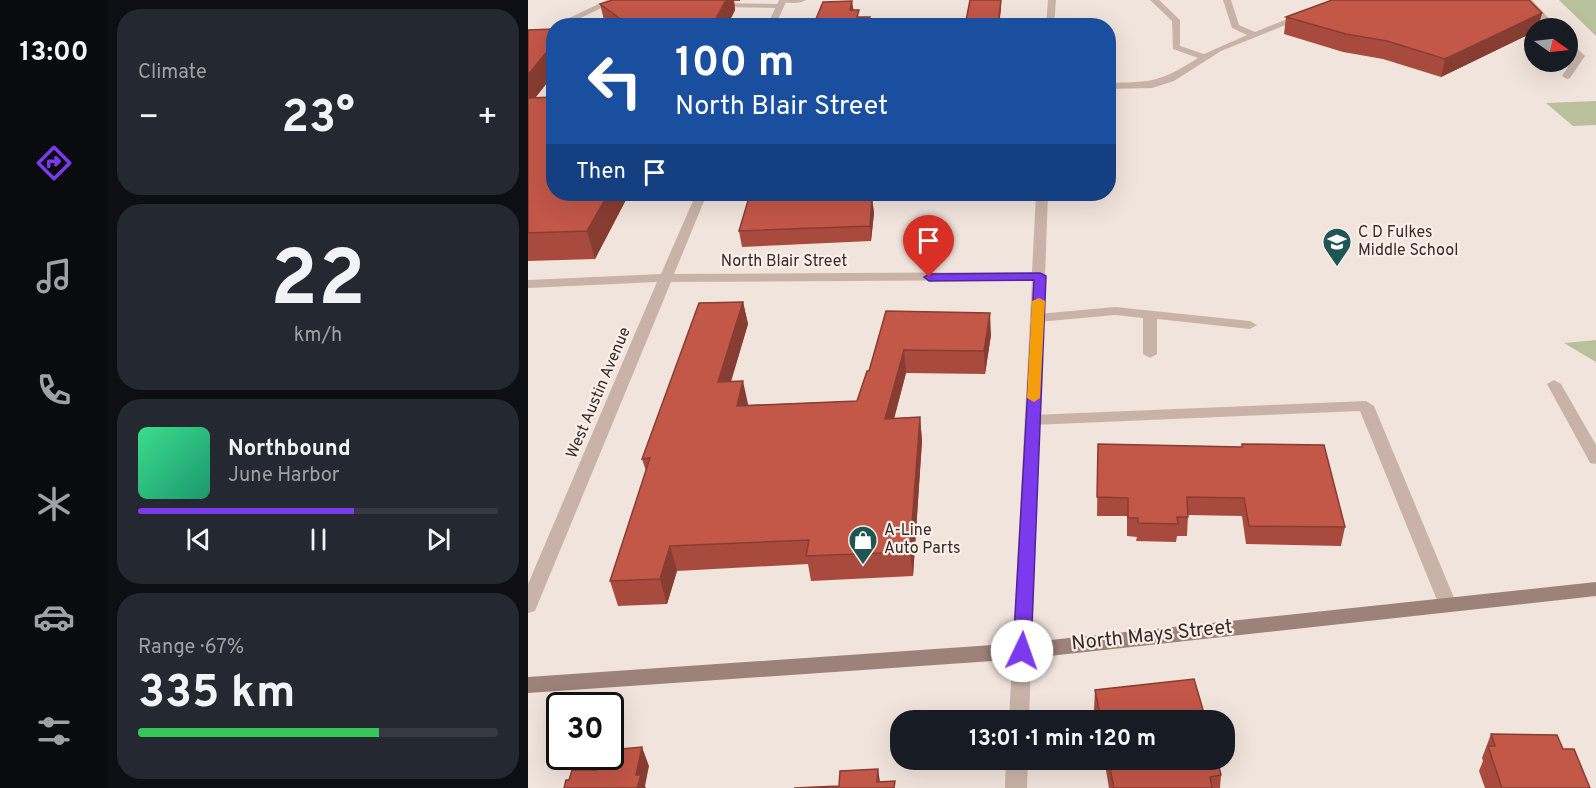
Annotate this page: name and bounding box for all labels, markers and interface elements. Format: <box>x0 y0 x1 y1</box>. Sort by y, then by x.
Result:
north arrow <box>1524 18 1578 72</box>
map controls <box>1524 18 1578 72</box>
text: 13:00 <box>19 36 89 70</box>
text: 100 m <box>675 38 794 91</box>
icon: left <box>576 42 654 120</box>
text: Climate <box>138 60 207 86</box>
text: North Blair Street <box>675 90 888 124</box>
text: 23° <box>281 91 355 148</box>
text: − <box>138 98 159 140</box>
text: + <box>477 98 498 140</box>
icon: directions <box>33 142 75 184</box>
icon: arrive <box>638 156 671 189</box>
text: Then <box>576 159 626 186</box>
pin <box>903 215 954 277</box>
place label: C D Fulkes Middle School <box>1358 223 1458 261</box>
icon: arrive <box>912 224 945 257</box>
school or university icon: C D Fulkes Middle School <box>1321 226 1353 268</box>
text: 22 <box>270 234 366 333</box>
street label: North Blair Street <box>721 252 847 272</box>
icon: music <box>33 255 75 297</box>
text: km/h <box>294 323 342 349</box>
street label: West Austin Avenue <box>562 324 636 462</box>
icon: phone <box>33 369 75 411</box>
text: Northbound <box>228 436 351 463</box>
text: June Harbor <box>228 463 340 489</box>
icon: climate <box>33 483 75 525</box>
place label: A-Line Auto Parts <box>884 521 961 559</box>
icon: previous <box>182 523 215 556</box>
icon: pause <box>302 523 335 556</box>
icon: next <box>422 523 455 556</box>
shop icon: A-Line Auto Parts <box>847 524 879 566</box>
icon: car <box>33 596 75 638</box>
street label: North Mays Street <box>1070 615 1234 657</box>
position arrow <box>990 619 1054 683</box>
text: Range · 67% <box>138 635 244 661</box>
text: 335 km <box>138 666 295 723</box>
speed limit sign: 30 <box>546 692 624 770</box>
icon: filters <box>33 710 75 752</box>
text: 13:01 · 1 min · 120 m <box>969 726 1156 753</box>

